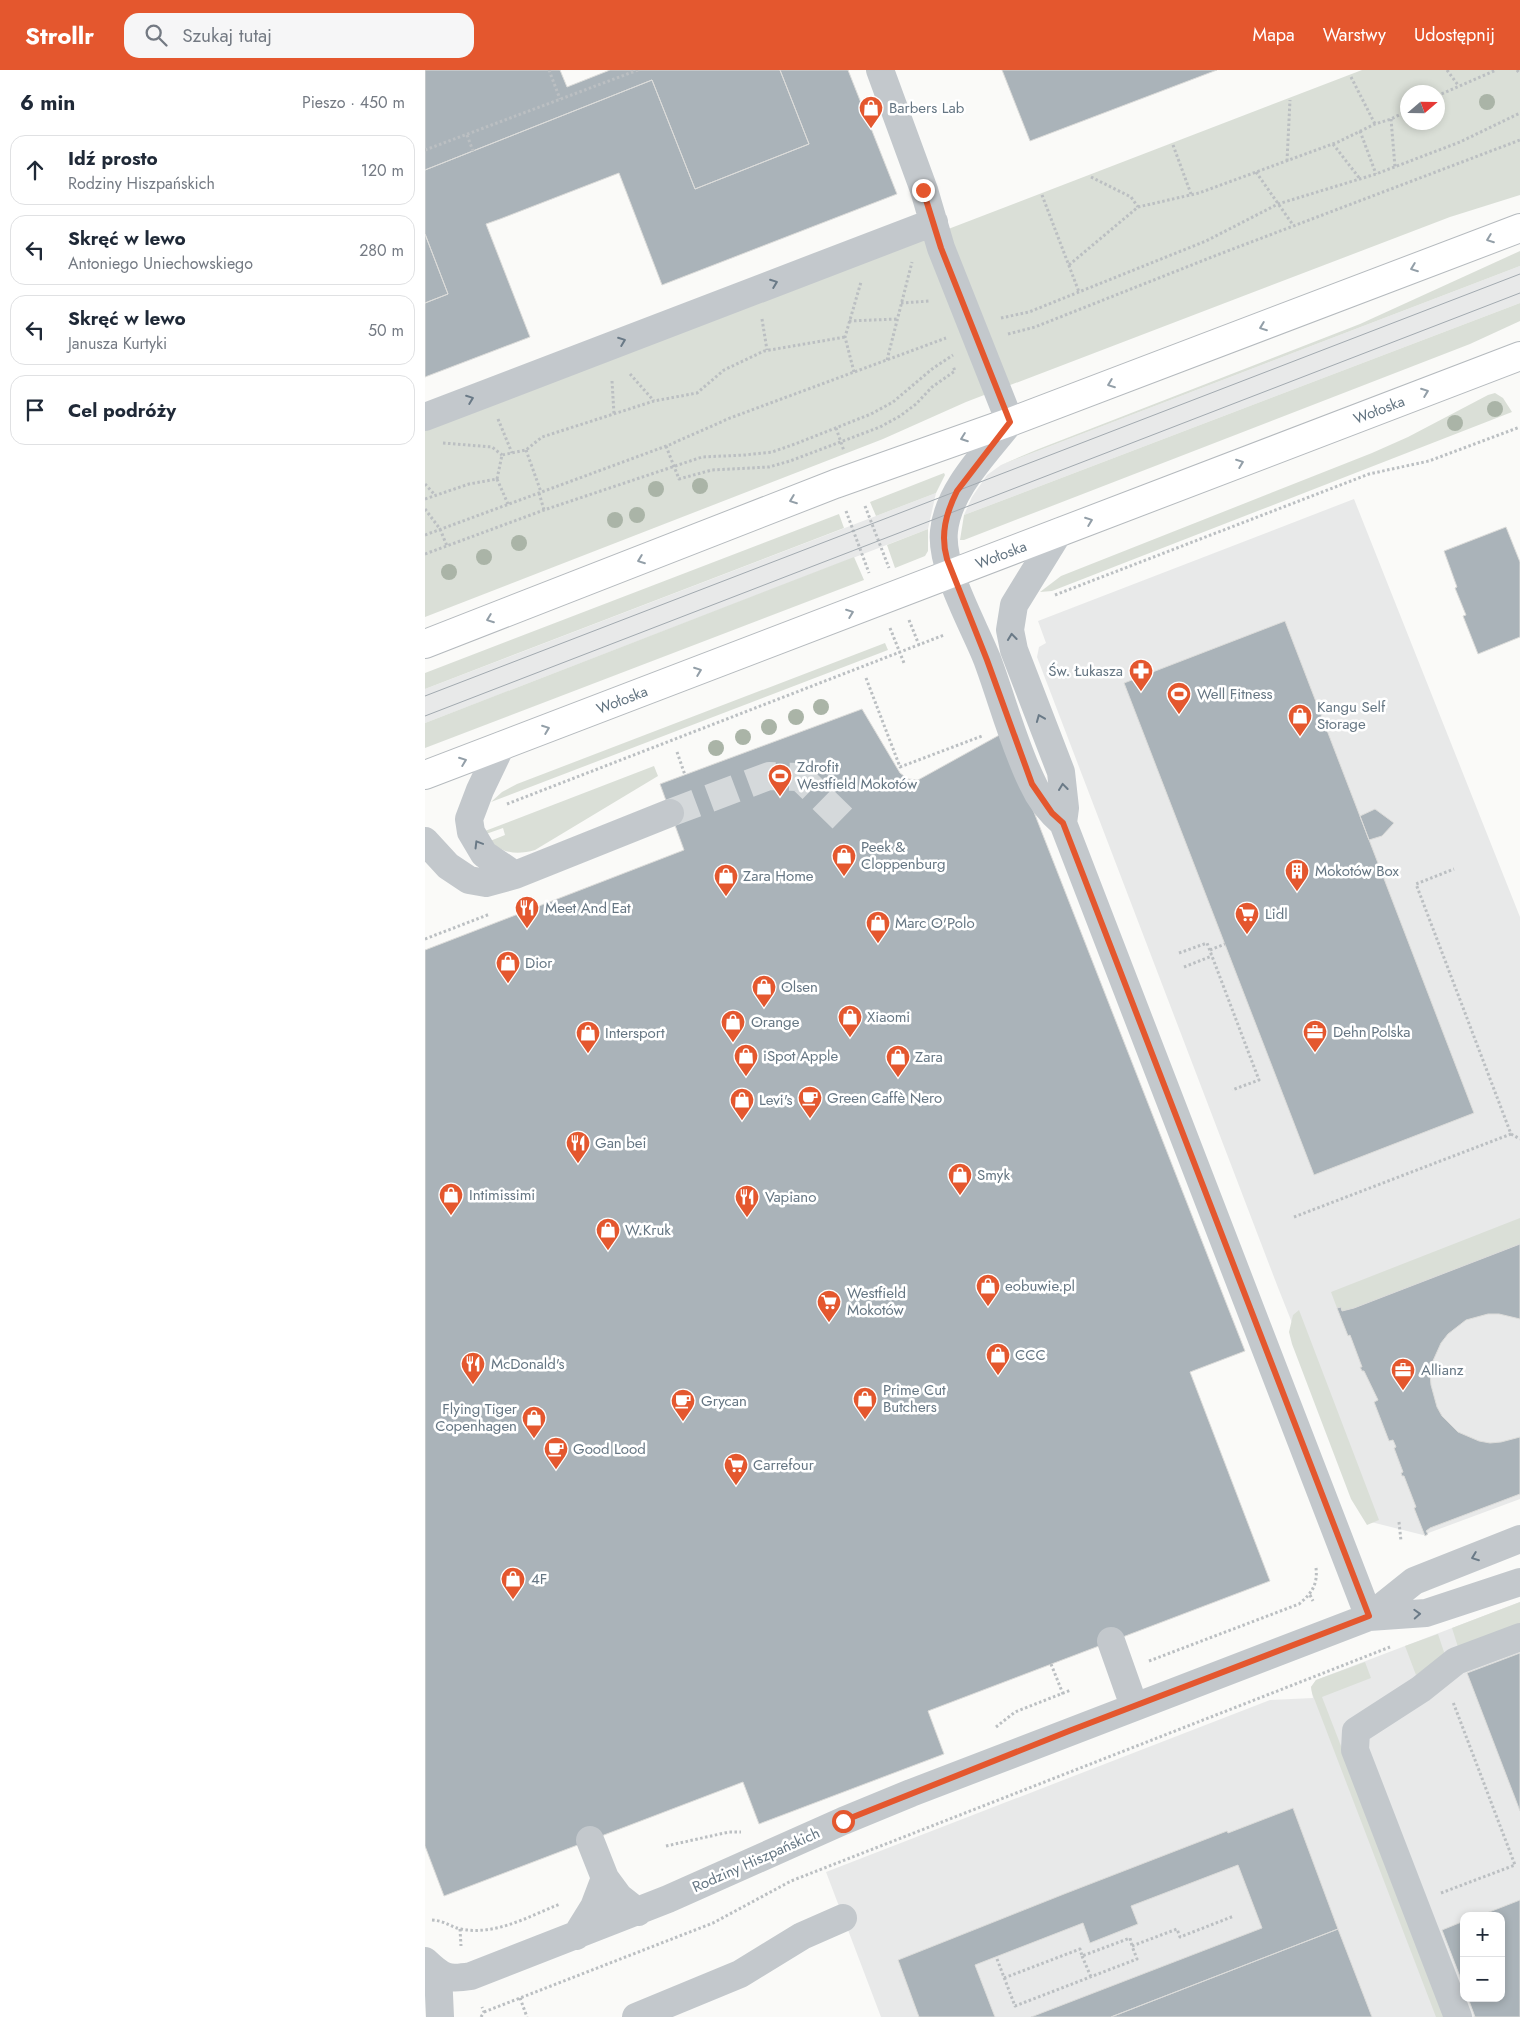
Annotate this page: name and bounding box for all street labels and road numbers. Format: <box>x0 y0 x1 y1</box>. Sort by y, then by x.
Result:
street label: Wołoska <box>1350 390 1408 430</box>
street label: Wołoska <box>972 535 1030 575</box>
street label: Wołoska <box>593 680 651 720</box>
street label: Rodziny Hiszpańskich <box>689 1822 823 1898</box>

